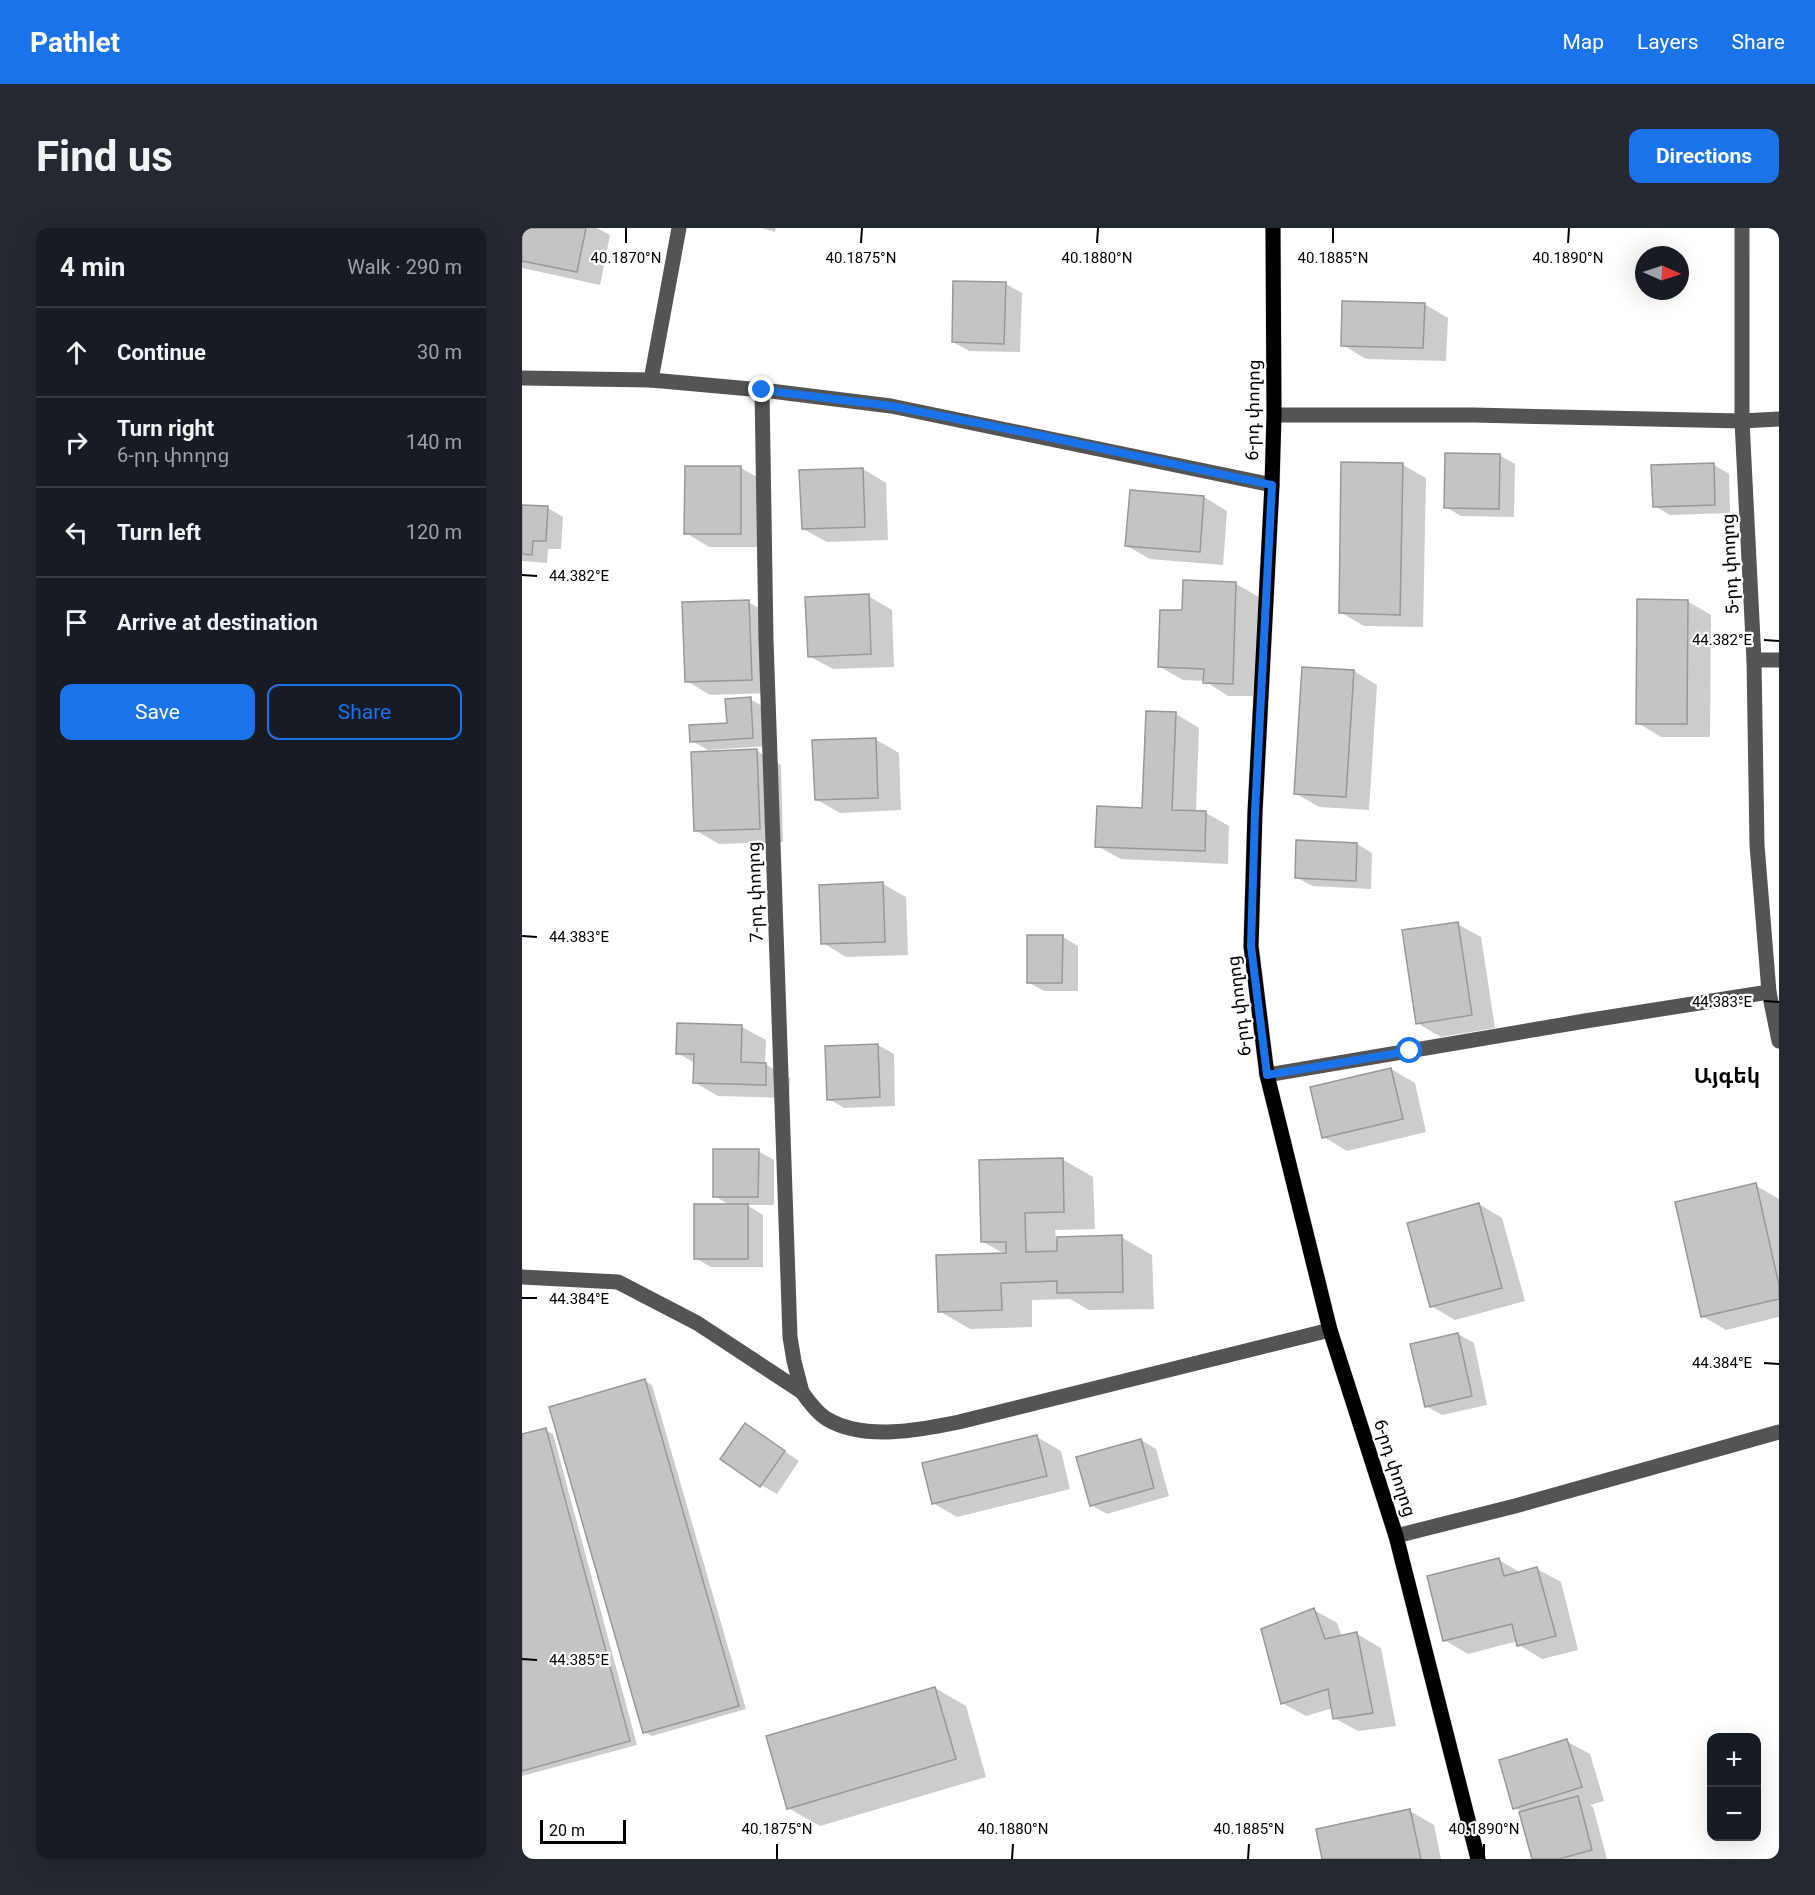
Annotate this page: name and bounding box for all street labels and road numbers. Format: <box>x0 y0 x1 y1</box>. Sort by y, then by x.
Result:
street label: 6-րդ փողոց <box>1241 359 1264 461</box>
street label: 5-րդ փողոց <box>1716 513 1743 615</box>
street label: 7-րդ փողոց <box>742 841 767 943</box>
street label: 6-րդ փողոց <box>1222 955 1255 1058</box>
street label: 6-րդ փողոց <box>1370 1416 1421 1519</box>

